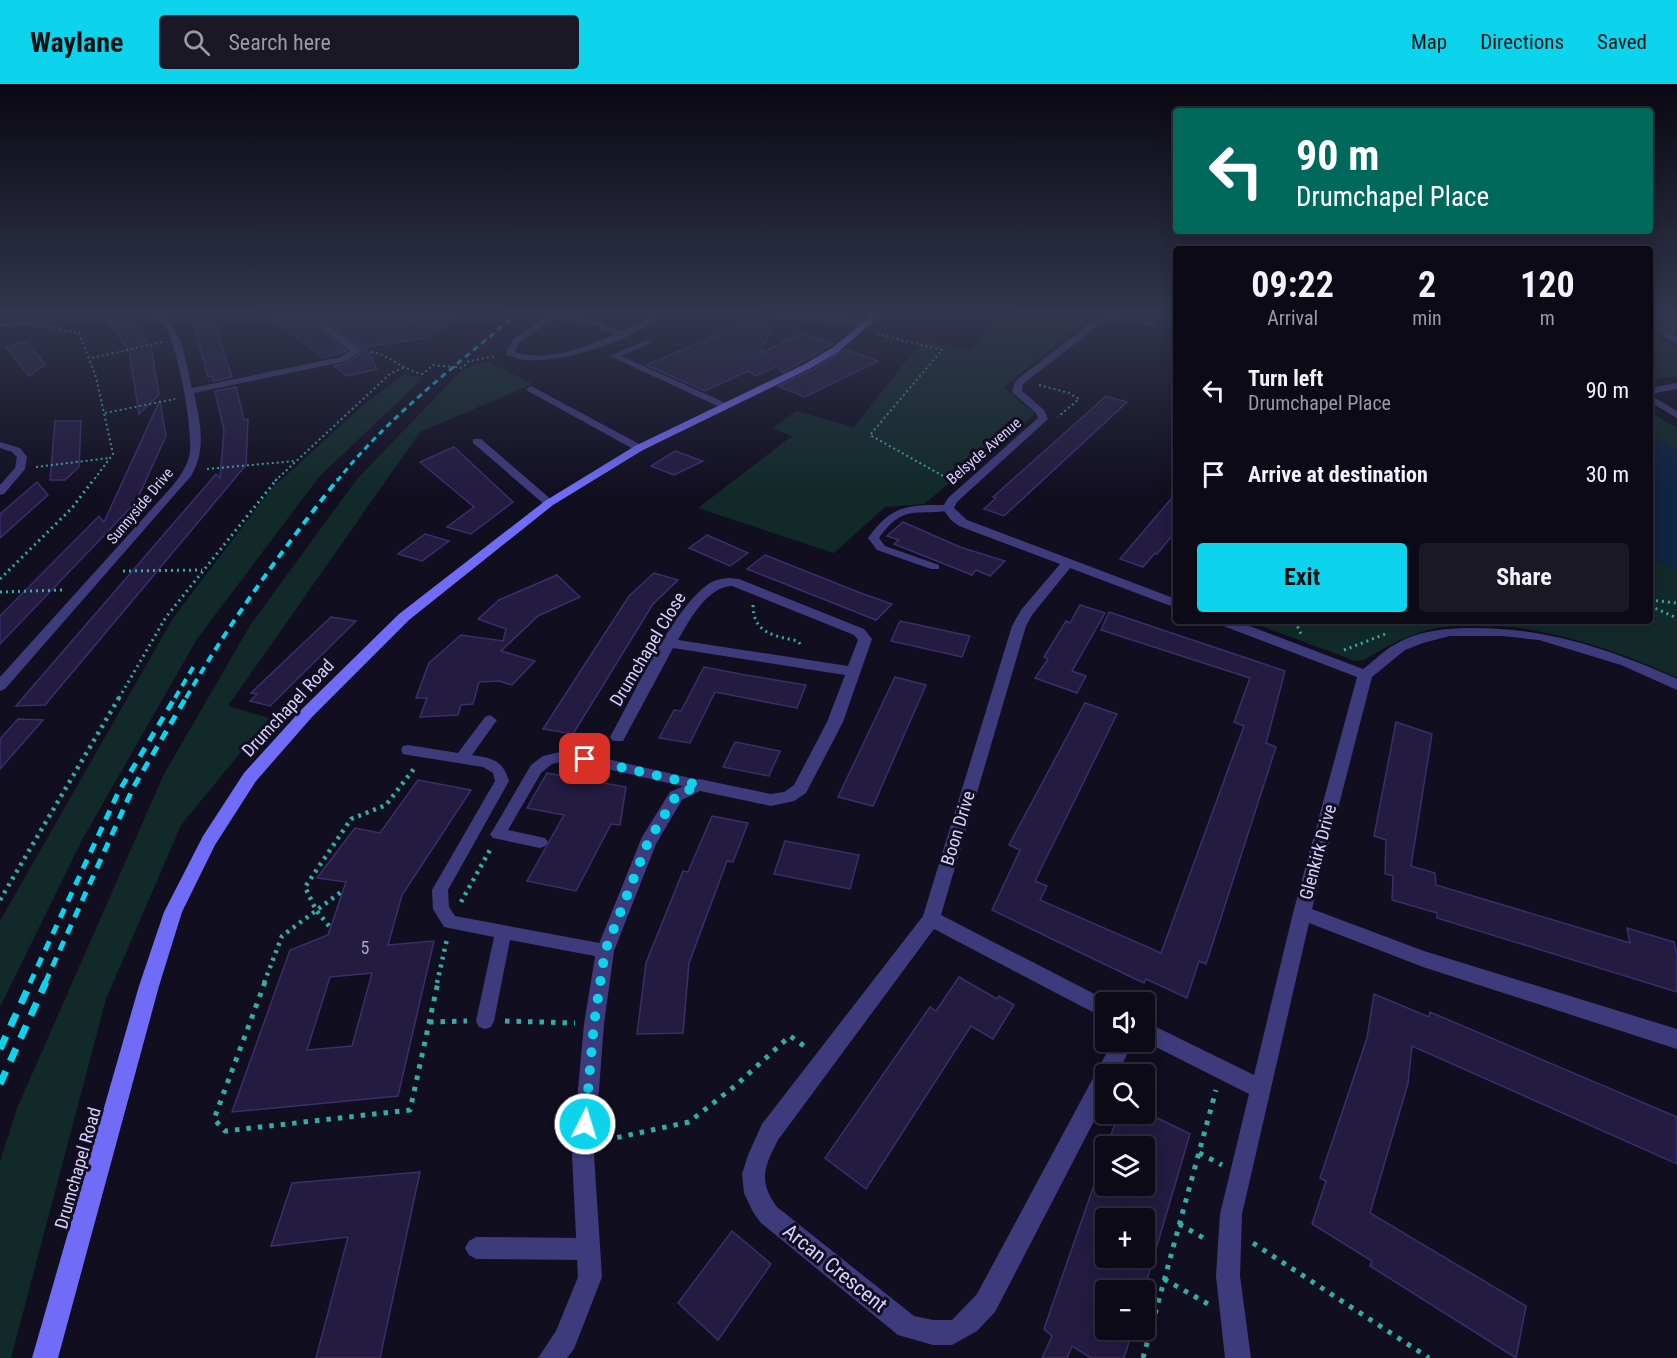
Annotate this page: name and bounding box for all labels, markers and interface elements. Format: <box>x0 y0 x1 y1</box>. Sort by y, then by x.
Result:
search box <box>159 15 579 69</box>
text: Waylane <box>30 26 123 59</box>
icon: search <box>180 26 213 59</box>
text: Search here <box>228 30 331 55</box>
text: Map <box>1411 30 1447 54</box>
text: Directions <box>1480 30 1564 54</box>
text: Saved <box>1597 30 1647 54</box>
text: 90 m <box>1296 131 1379 180</box>
icon: left <box>1197 132 1275 210</box>
text: Drumchapel Place <box>1296 181 1489 213</box>
text: 09:22 <box>1251 264 1334 306</box>
text: 2 <box>1418 264 1436 306</box>
text: 120 <box>1520 264 1575 306</box>
text: Arrival <box>1267 306 1318 330</box>
text: min <box>1412 306 1442 330</box>
text: m <box>1540 306 1555 330</box>
text: Turn left <box>1248 366 1323 391</box>
icon: left <box>1197 374 1230 407</box>
text: 90 m <box>1586 378 1629 403</box>
text: Drumchapel Place <box>1248 391 1391 415</box>
street label: Belsyde Avenue <box>943 414 1025 488</box>
icon: arrive <box>1197 458 1230 491</box>
text: Arrive at destination <box>1248 462 1428 487</box>
text: 30 m <box>1586 462 1629 487</box>
street label: Sunnyside Drive <box>103 464 177 548</box>
button: Exit <box>1197 543 1407 612</box>
button: Share <box>1419 543 1629 612</box>
street label: Drumchapel Close <box>605 588 690 710</box>
street label: Drumchapel Road <box>237 655 338 761</box>
pin <box>559 733 610 784</box>
icon: arrive <box>568 742 601 775</box>
street label: Boon Drive <box>936 788 979 868</box>
street label: Glenkirk Drive <box>1295 802 1340 902</box>
house number: 5 <box>361 937 370 958</box>
map controls <box>1095 992 1155 1340</box>
button: sound <box>1095 992 1155 1052</box>
button: search <box>1095 1064 1155 1124</box>
position arrow <box>553 1092 617 1156</box>
street label: Drumchapel Road <box>50 1105 105 1231</box>
button: layers <box>1095 1136 1155 1196</box>
button: + <box>1095 1208 1155 1268</box>
street label: Arcan Crescent <box>778 1219 892 1317</box>
button: − <box>1095 1280 1155 1340</box>

